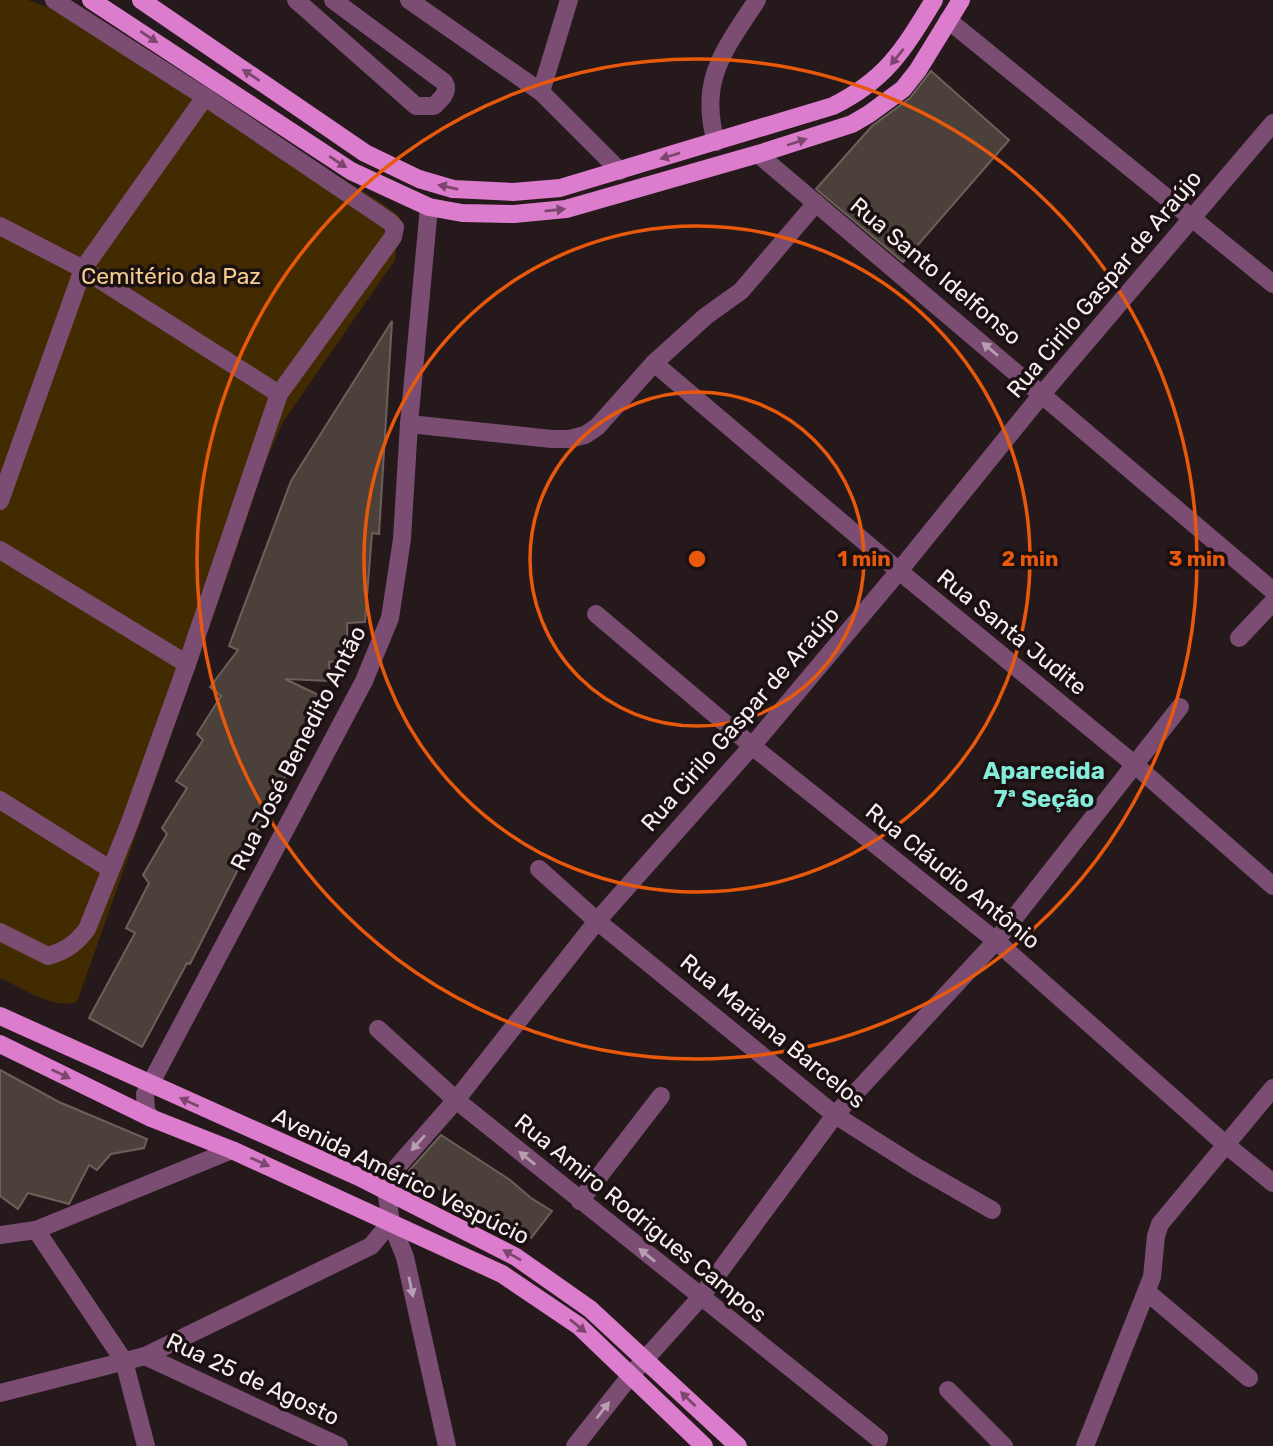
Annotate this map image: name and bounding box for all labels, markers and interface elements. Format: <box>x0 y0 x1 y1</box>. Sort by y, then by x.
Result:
one-way arrow <box>139 30 159 43</box>
one-way arrow <box>890 49 905 66</box>
one-way arrow <box>242 68 260 82</box>
one-way arrow <box>787 136 808 146</box>
one-way arrow <box>659 152 680 162</box>
one-way arrow <box>329 156 348 169</box>
street label: Rua Cirilo Gaspar de Araújo <box>1001 165 1207 403</box>
one-way arrow <box>437 181 459 192</box>
street label: Rua Santo Idelfonso <box>845 191 1027 351</box>
one-way arrow <box>544 204 566 215</box>
park label: Cemitério da Paz <box>81 262 261 290</box>
one-way arrow <box>982 342 999 357</box>
text: 1 min <box>837 546 891 571</box>
text: 2 min <box>1002 546 1058 571</box>
text: 3 min <box>1168 546 1226 571</box>
centre of rings <box>685 547 709 571</box>
street label: Rua Santa Judite <box>931 563 1093 701</box>
street label: Rua Cirilo Gaspar de Araújo <box>635 601 845 837</box>
street label: Rua José Benedito Antão <box>224 621 372 875</box>
district label: Aparecida 7ª Seção <box>983 757 1105 813</box>
street label: Rua Cláudio Antônio <box>860 797 1046 955</box>
street label: Rua Mariana Barcelos <box>675 948 871 1114</box>
one-way arrow <box>51 1068 71 1079</box>
one-way arrow <box>179 1096 199 1108</box>
street label: Avenida Américo Vespúcio <box>268 1102 534 1250</box>
street label: Rua Amiro Rodrigues Campos <box>509 1108 773 1328</box>
one-way arrow <box>410 1134 426 1152</box>
one-way arrow <box>518 1150 536 1165</box>
one-way arrow <box>250 1156 270 1168</box>
one-way arrow <box>638 1248 655 1263</box>
one-way arrow <box>503 1249 522 1261</box>
one-way arrow <box>406 1276 417 1298</box>
one-way arrow <box>569 1319 587 1334</box>
street label: Rua 25 de Agosto <box>162 1327 344 1431</box>
one-way arrow <box>679 1391 697 1407</box>
one-way arrow <box>595 1402 610 1419</box>

